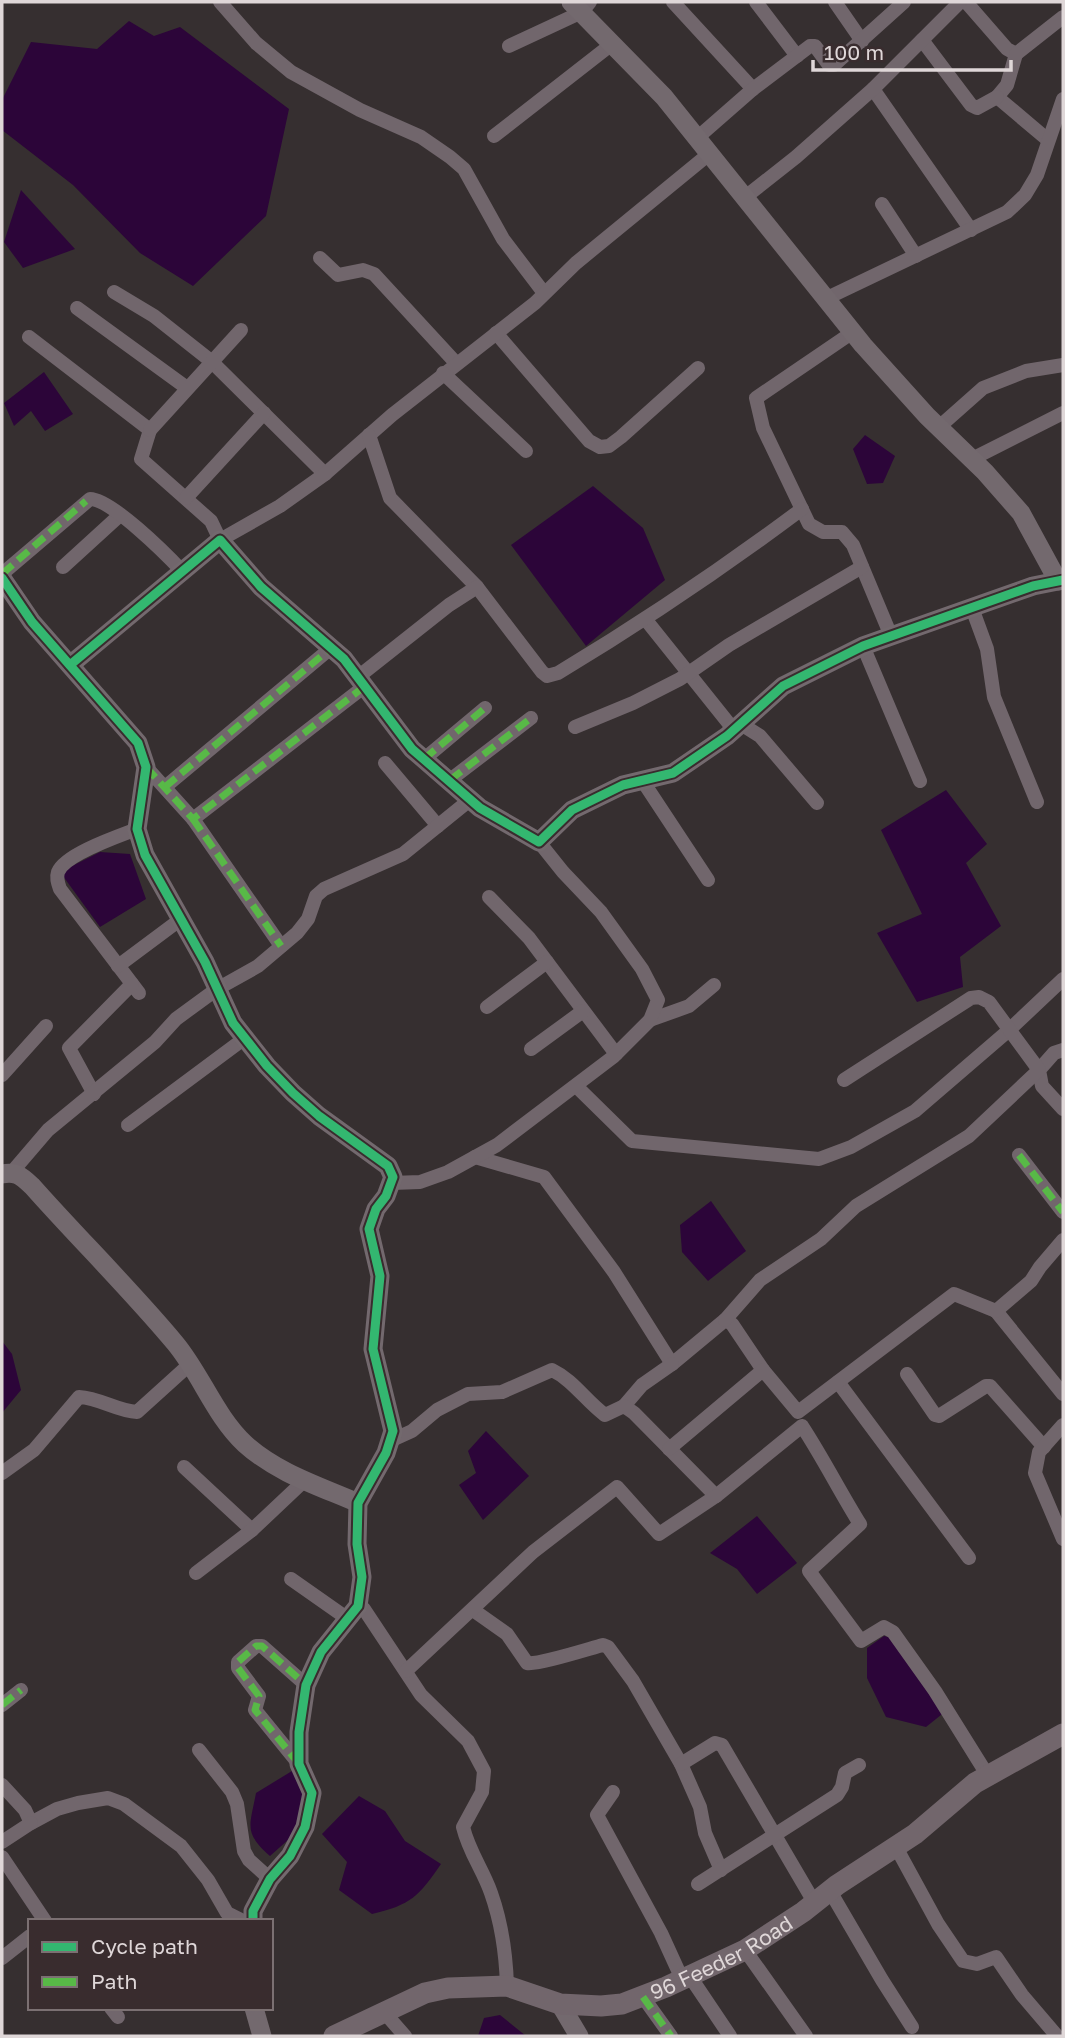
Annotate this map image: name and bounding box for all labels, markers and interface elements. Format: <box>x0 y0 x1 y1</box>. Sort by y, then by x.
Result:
scale bar <box>813 28 1011 72</box>
text: 100 m <box>824 39 884 65</box>
street label: 96 Feeder Road <box>646 1910 797 2005</box>
legend <box>28 1919 273 2010</box>
text: Cycle path <box>91 1933 198 1959</box>
text: Path <box>91 1968 138 1994</box>

